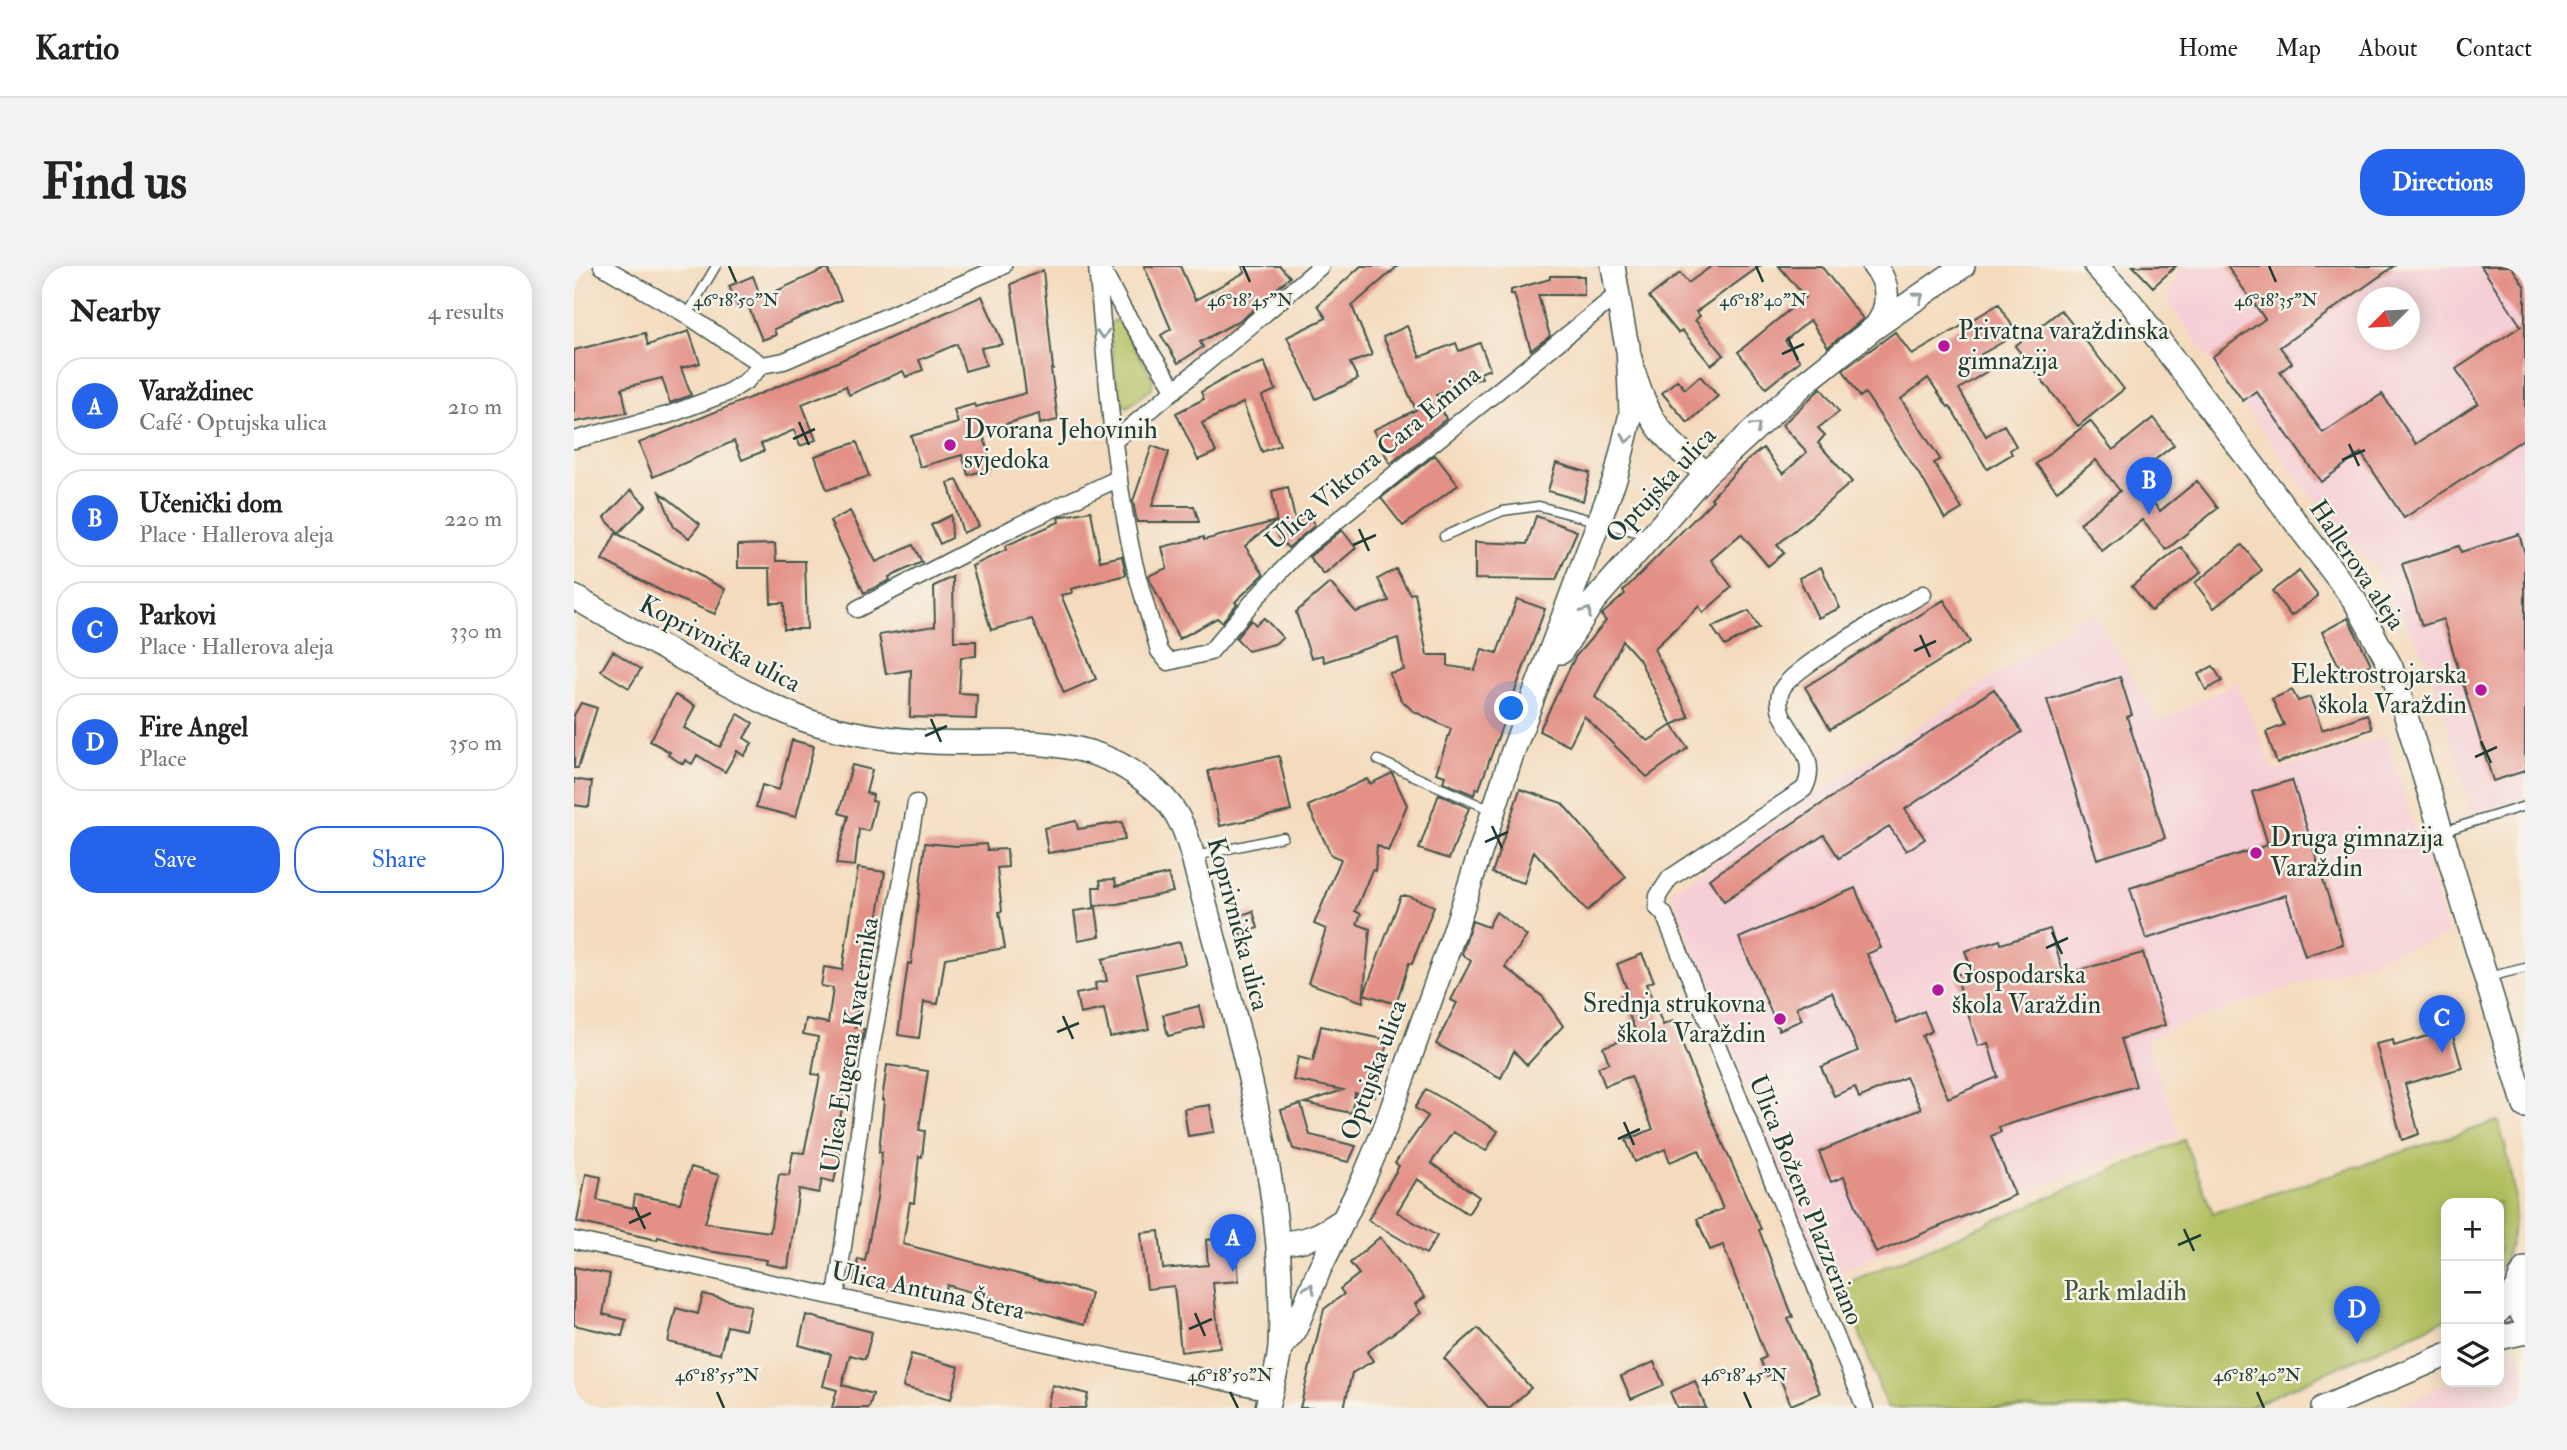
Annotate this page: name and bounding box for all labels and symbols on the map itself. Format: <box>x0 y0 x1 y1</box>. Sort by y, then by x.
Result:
north arrow <box>2357 287 2420 350</box>
text: 46°18'50"N <box>693 289 779 312</box>
text: 46°18'45"N <box>1207 289 1293 312</box>
text: 46°18'40"N <box>1719 289 1807 312</box>
text: 46°18'35"N <box>2234 289 2318 312</box>
one-way arrow <box>1911 293 1924 305</box>
place label: Privatna varaždinska gimnazija <box>1958 315 2169 377</box>
one-way arrow <box>1096 328 1111 340</box>
marker: Privatna varaždinska gimnazija <box>1936 338 1952 354</box>
street label: Ulica Viktora Cara Emina <box>1259 358 1487 557</box>
place label: Dvorana Jehovinih svjedoka <box>964 414 1158 476</box>
street label: Optujska ulica <box>1599 420 1724 551</box>
one-way arrow <box>1748 423 1761 435</box>
one-way arrow <box>1620 432 1635 444</box>
marker: Dvorana Jehovinih svjedoka <box>942 437 958 453</box>
pin: B <box>2126 457 2172 515</box>
street label: Hallerova aleja <box>2302 494 2412 636</box>
street label: Koprivnička ulica <box>633 588 806 701</box>
one-way arrow <box>1579 607 1591 620</box>
place label: Elektrostrojarska škola Varaždin <box>2290 659 2467 721</box>
marker: Elektrostrojarska škola Varaždin <box>2473 682 2489 698</box>
your location <box>1494 691 1528 725</box>
place label: Druga gimnazija Varaždin <box>2270 822 2444 884</box>
street label: Koprivnička ulica <box>1199 834 1277 1015</box>
marker: Druga gimnazija Varaždin <box>2248 845 2264 861</box>
street label: Ulica Eugena Kvaternika <box>814 915 886 1175</box>
place label: Gospodarska škola Varaždin <box>1952 959 2101 1021</box>
marker: Gospodarska škola Varaždin <box>1930 982 1946 998</box>
place label: Srednja strukovna škola Varaždin <box>1583 988 1766 1050</box>
street label: Optujska ulica <box>1334 995 1415 1145</box>
pin: C <box>2419 995 2465 1053</box>
marker: Srednja strukovna škola Varaždin <box>1772 1011 1788 1027</box>
street label: Ulica Božene Plazzeriano <box>1741 1071 1871 1329</box>
pin: A <box>1210 1214 1256 1272</box>
street label: Ulica Antuna Štera <box>828 1253 1029 1327</box>
park label: Park mladih <box>2063 1276 2187 1308</box>
one-way arrow <box>1302 1283 1316 1295</box>
pin: D <box>2334 1286 2380 1344</box>
text: 46°18'55"N <box>675 1364 759 1387</box>
text: 46°18'50"N <box>1187 1364 1273 1387</box>
text: 46°18'45"N <box>1701 1364 1787 1387</box>
text: 46°18'40"N <box>2213 1364 2301 1387</box>

